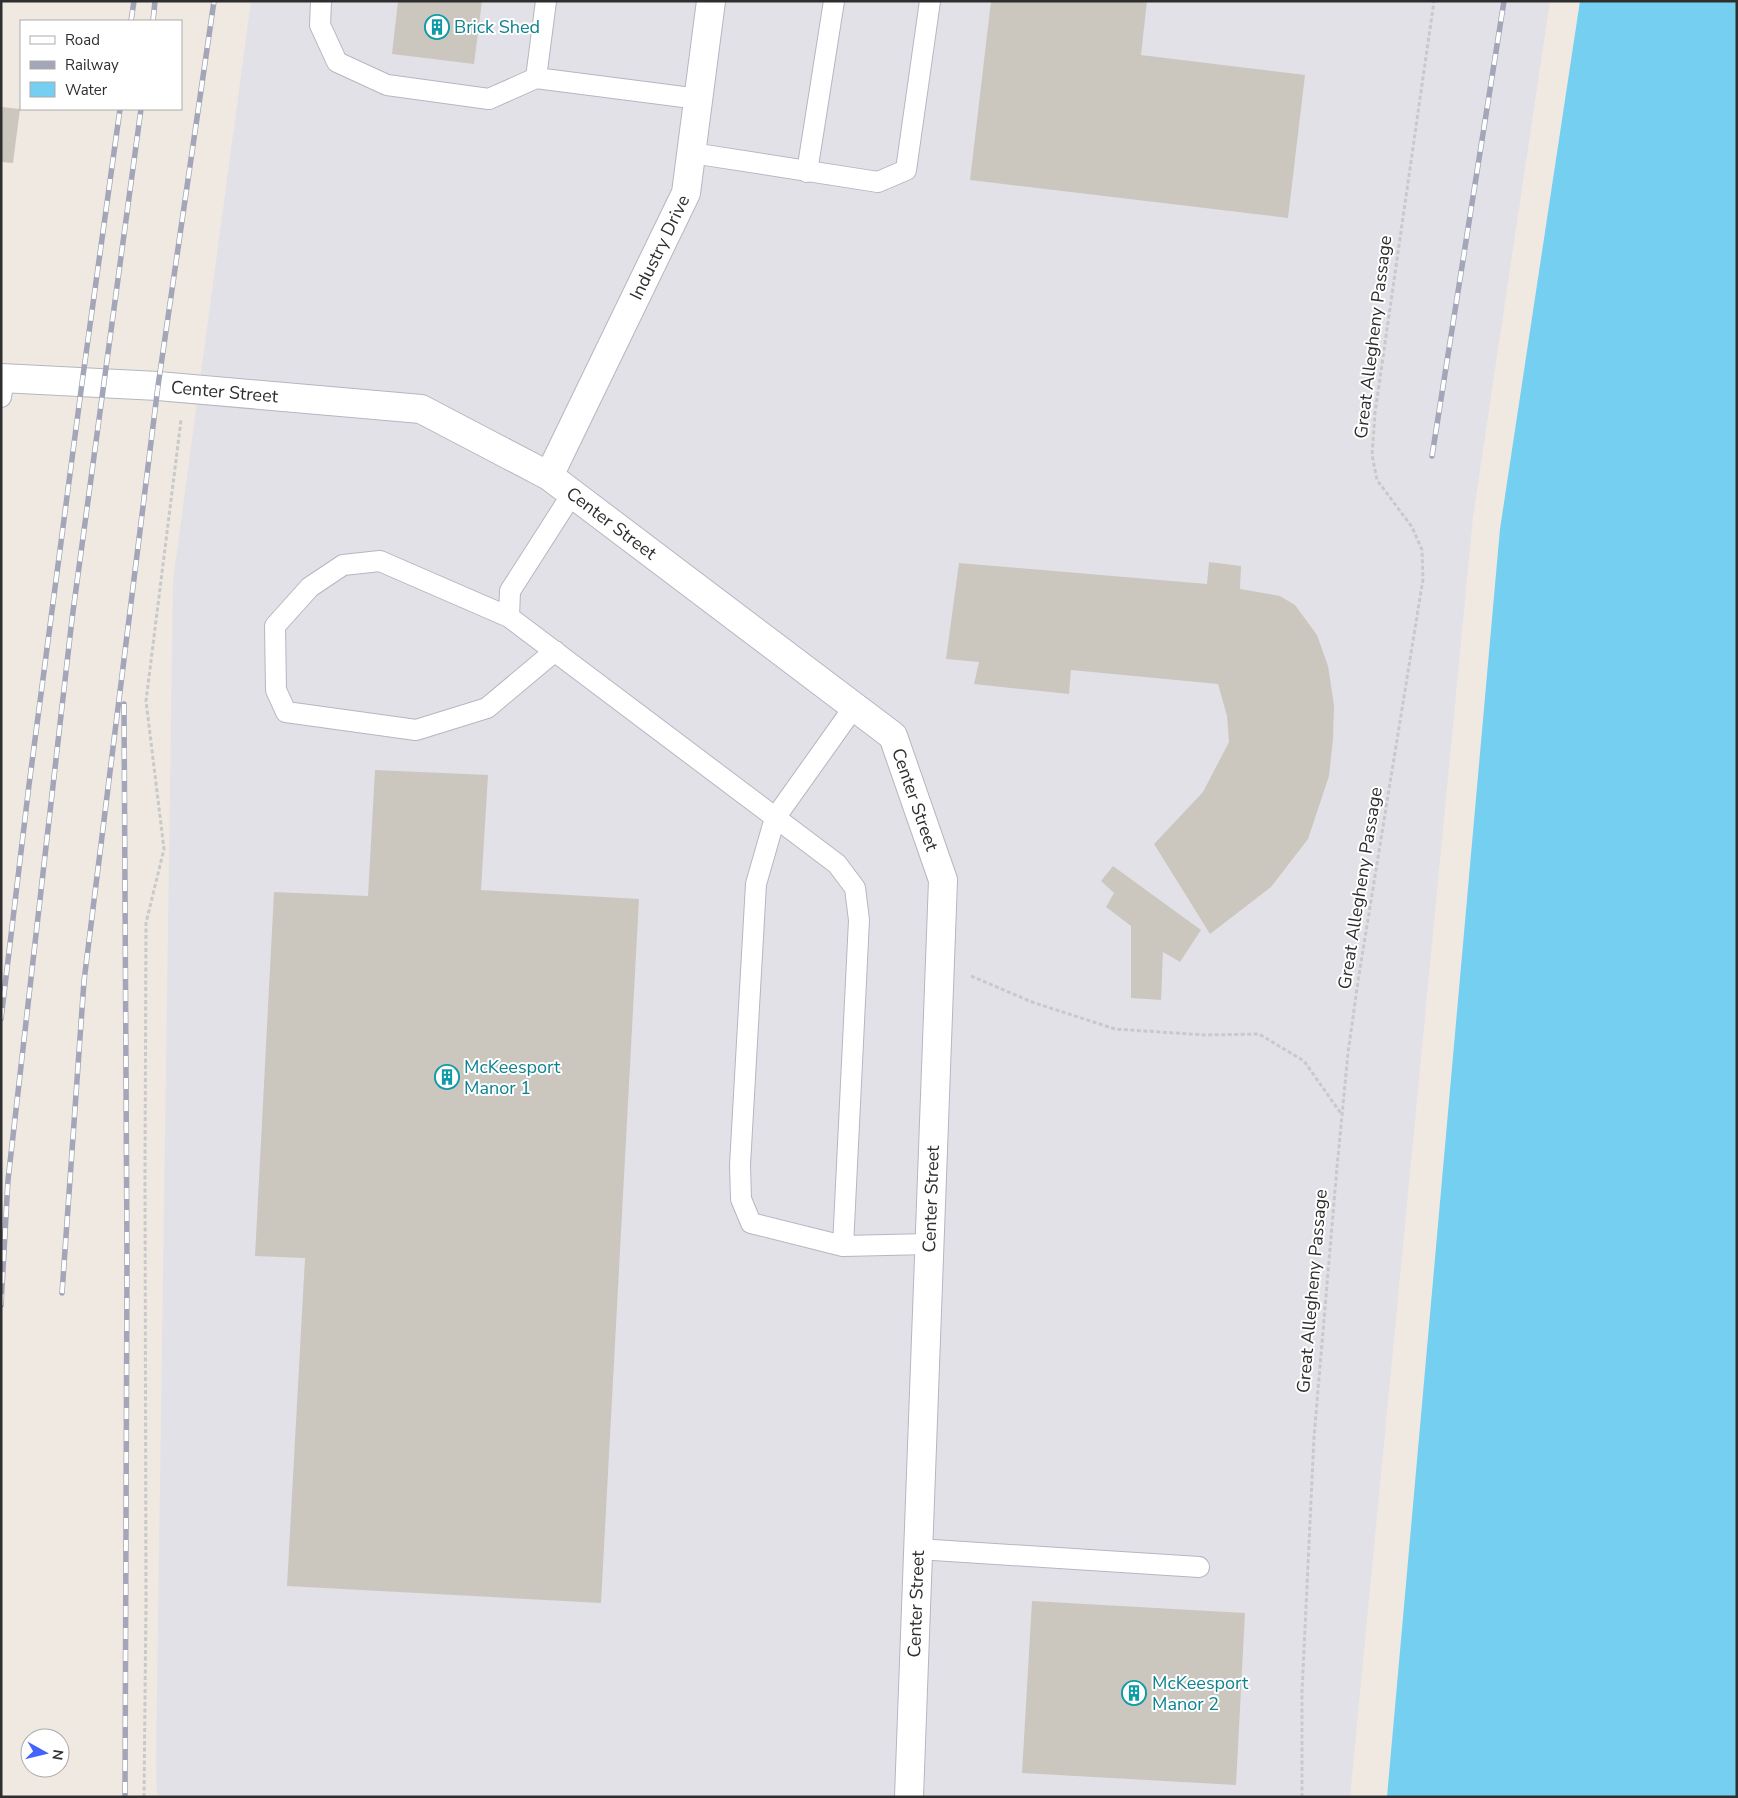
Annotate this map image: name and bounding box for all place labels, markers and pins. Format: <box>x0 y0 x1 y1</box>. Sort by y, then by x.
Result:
building icon: Brick Shed <box>424 14 450 40</box>
place label: Brick Shed <box>454 15 540 39</box>
place label: McKeesport Manor 1 <box>464 1055 561 1100</box>
building icon: McKeesport Manor 1 <box>434 1064 460 1090</box>
place label: McKeesport Manor 2 <box>1152 1671 1249 1716</box>
building icon: McKeesport Manor 2 <box>1121 1680 1147 1706</box>

